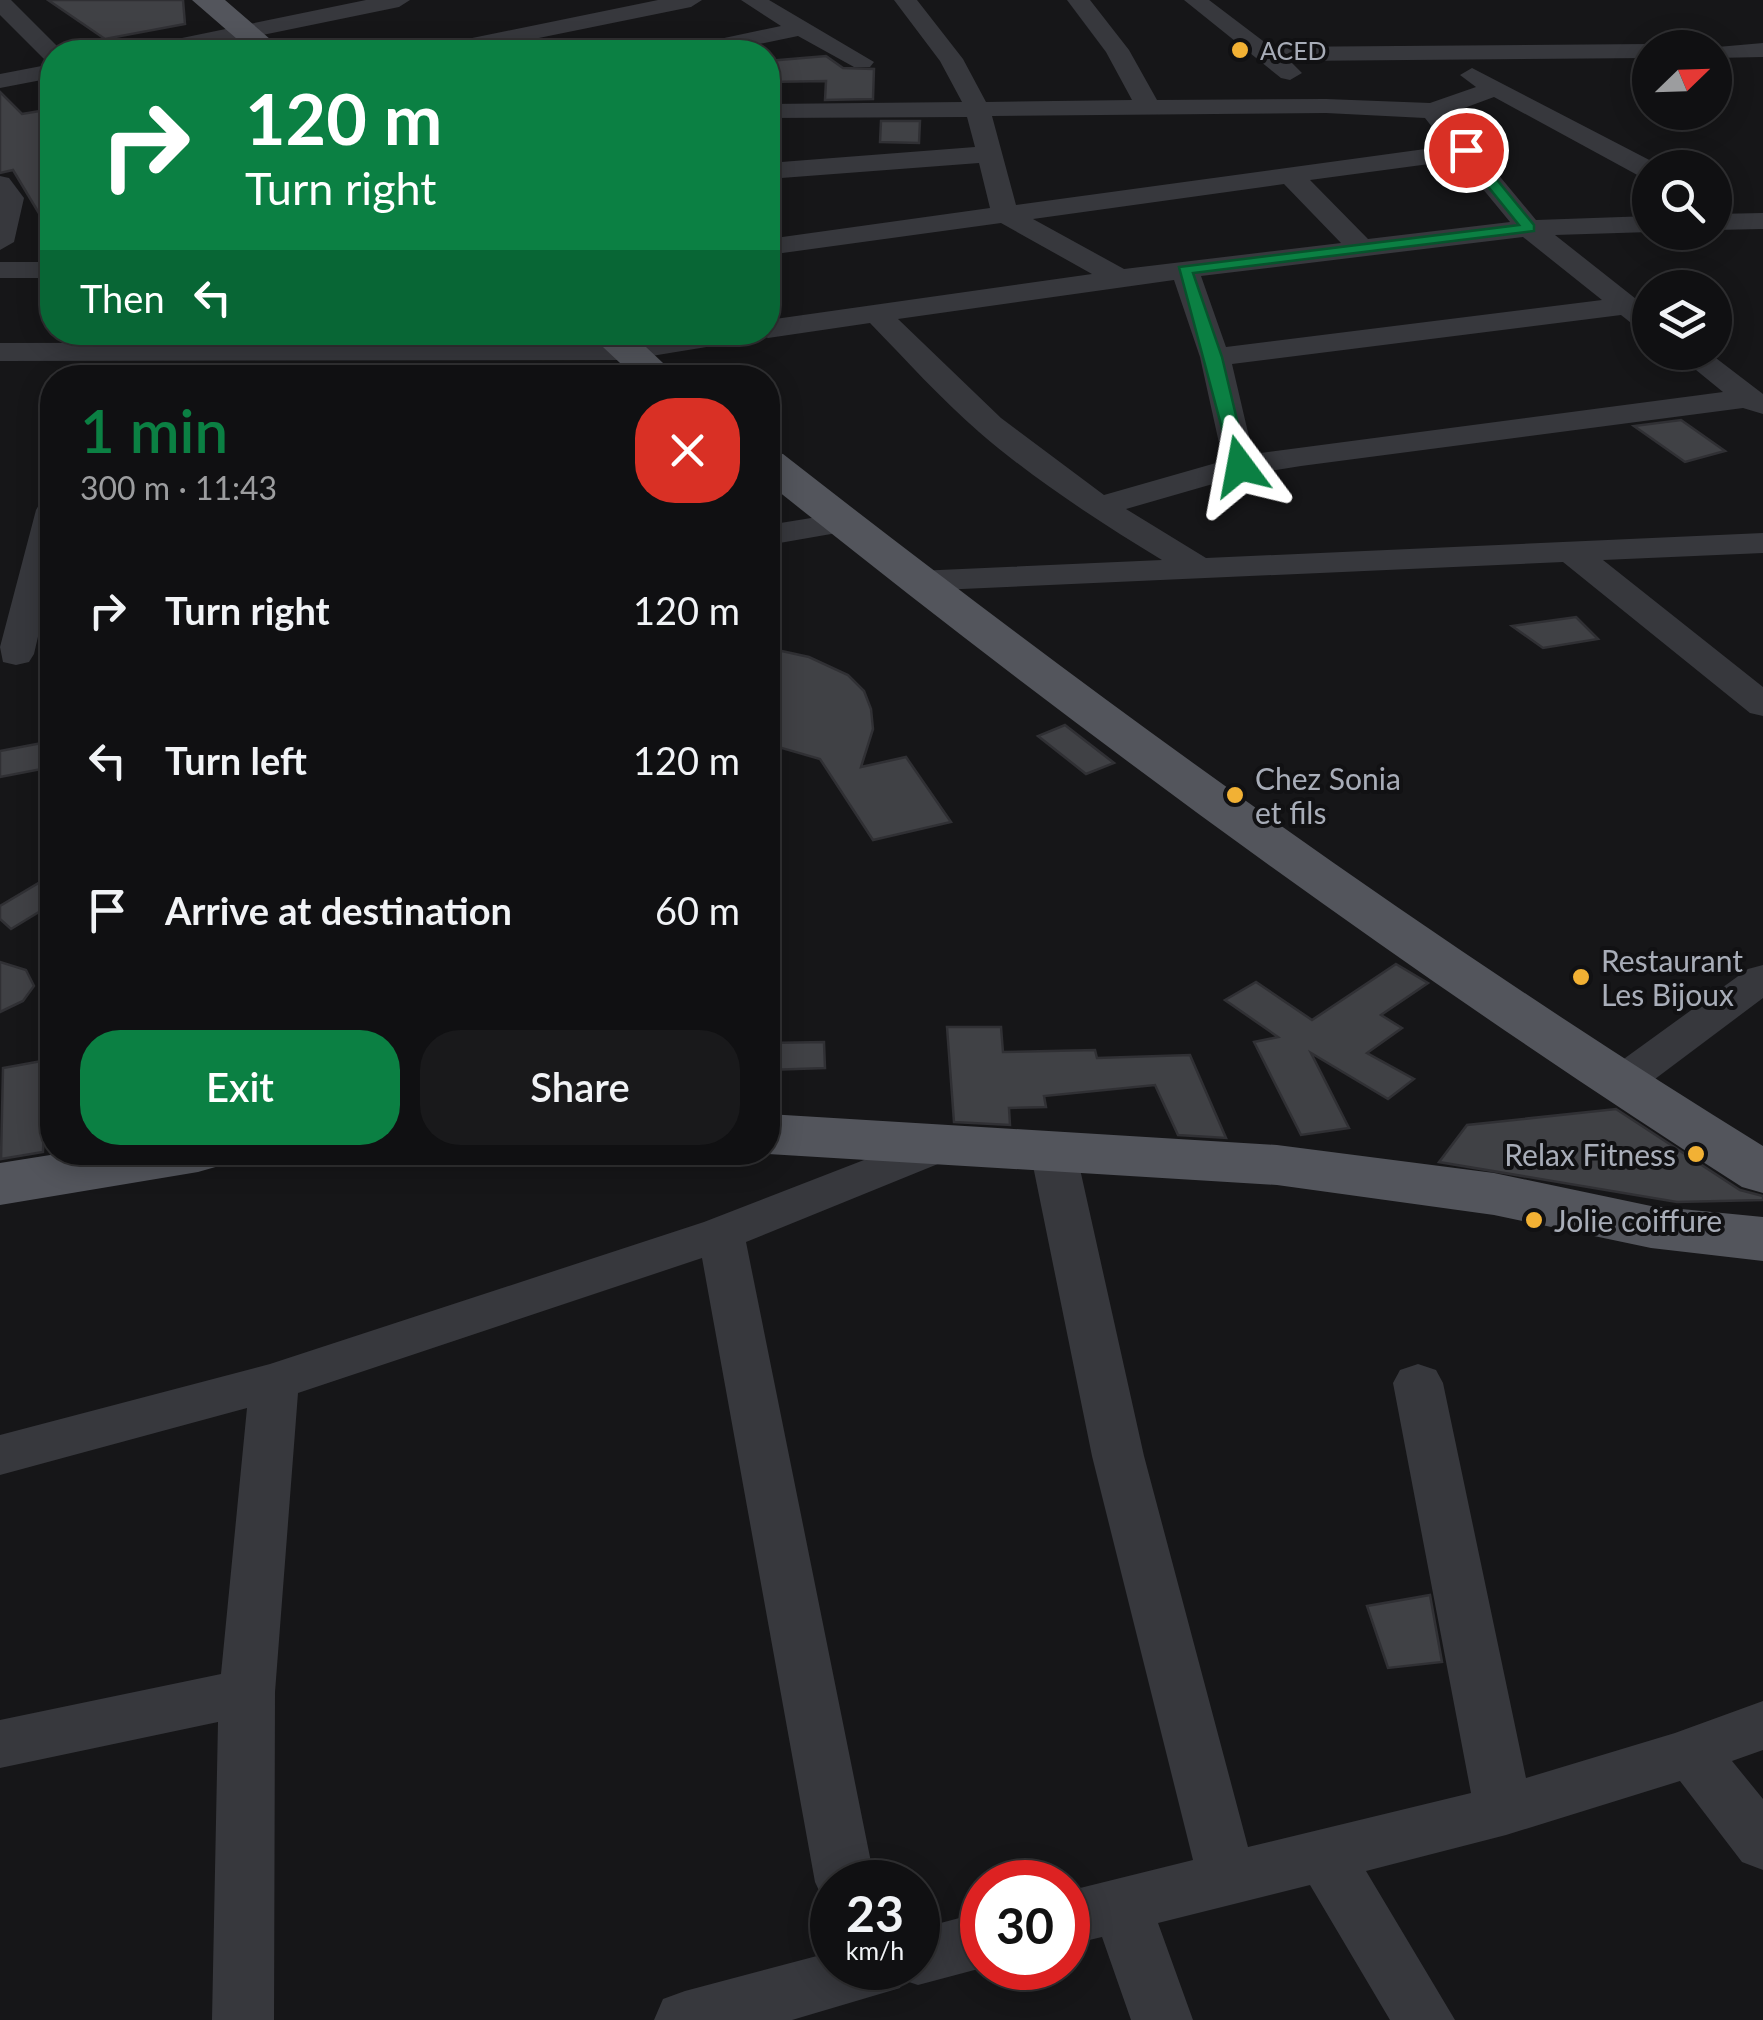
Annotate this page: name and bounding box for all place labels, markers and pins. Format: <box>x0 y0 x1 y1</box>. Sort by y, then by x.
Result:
place label: ACED <box>1260 35 1327 65</box>
marker: ACED <box>1229 39 1251 61</box>
pin <box>1424 108 1509 193</box>
place label: Chez Sonia et fils <box>1255 760 1401 830</box>
marker: Chez Sonia et fils <box>1224 784 1246 806</box>
place label: Restaurant Les Bijoux <box>1601 942 1743 1012</box>
marker: Restaurant Les Bijoux <box>1570 966 1592 988</box>
place label: Relax Fitness <box>1504 1136 1676 1172</box>
marker: Relax Fitness <box>1685 1143 1707 1165</box>
place label: Jolie coiffure <box>1554 1202 1722 1238</box>
marker: Jolie coiffure <box>1523 1209 1545 1231</box>

